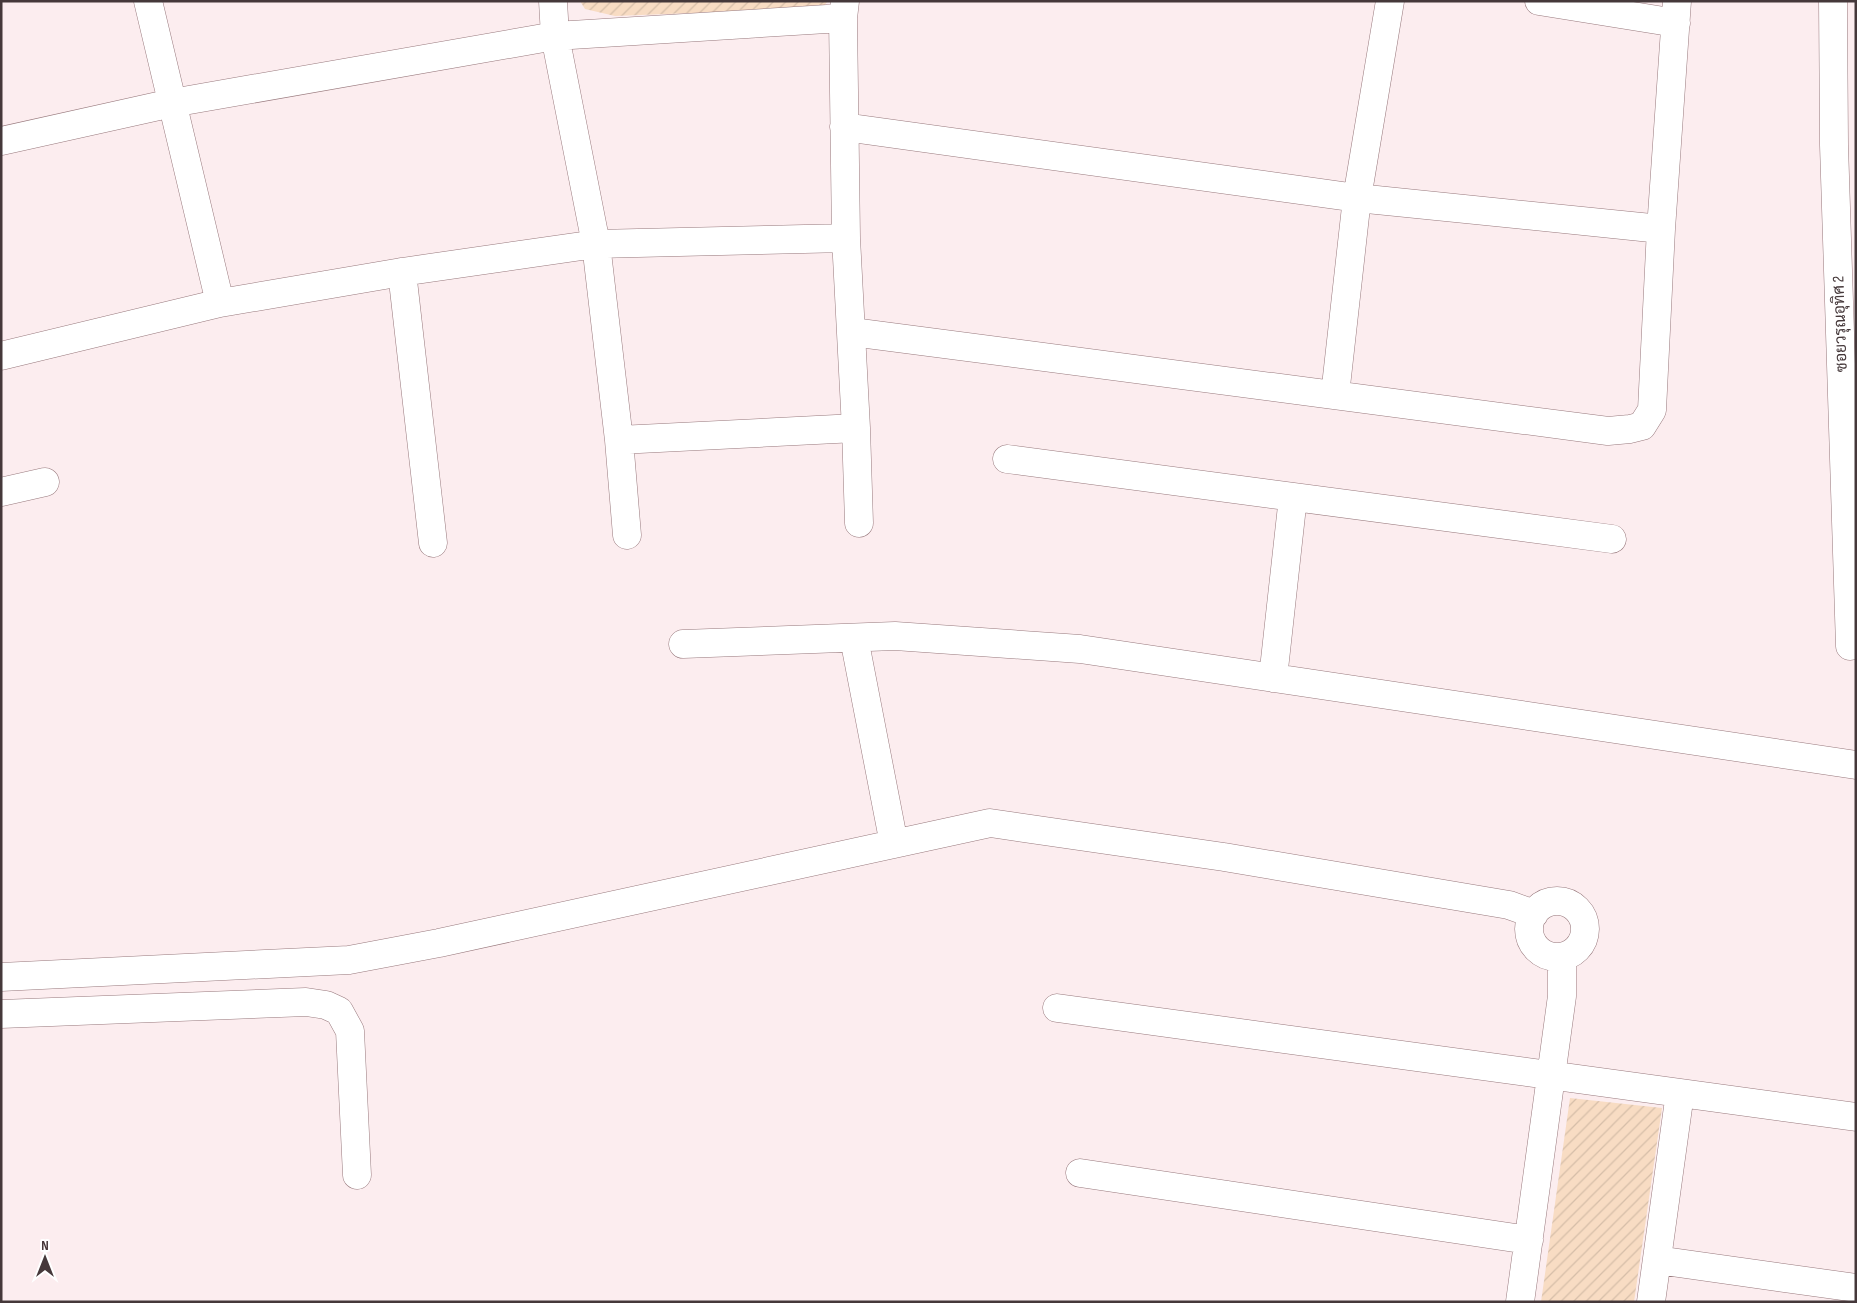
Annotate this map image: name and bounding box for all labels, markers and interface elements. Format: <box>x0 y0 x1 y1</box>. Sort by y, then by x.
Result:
street label: ซอยวรุณอุทิศ 2 <box>1828 275 1853 372</box>
north arrow <box>20 1233 70 1283</box>
text: N <box>41 1237 49 1254</box>

